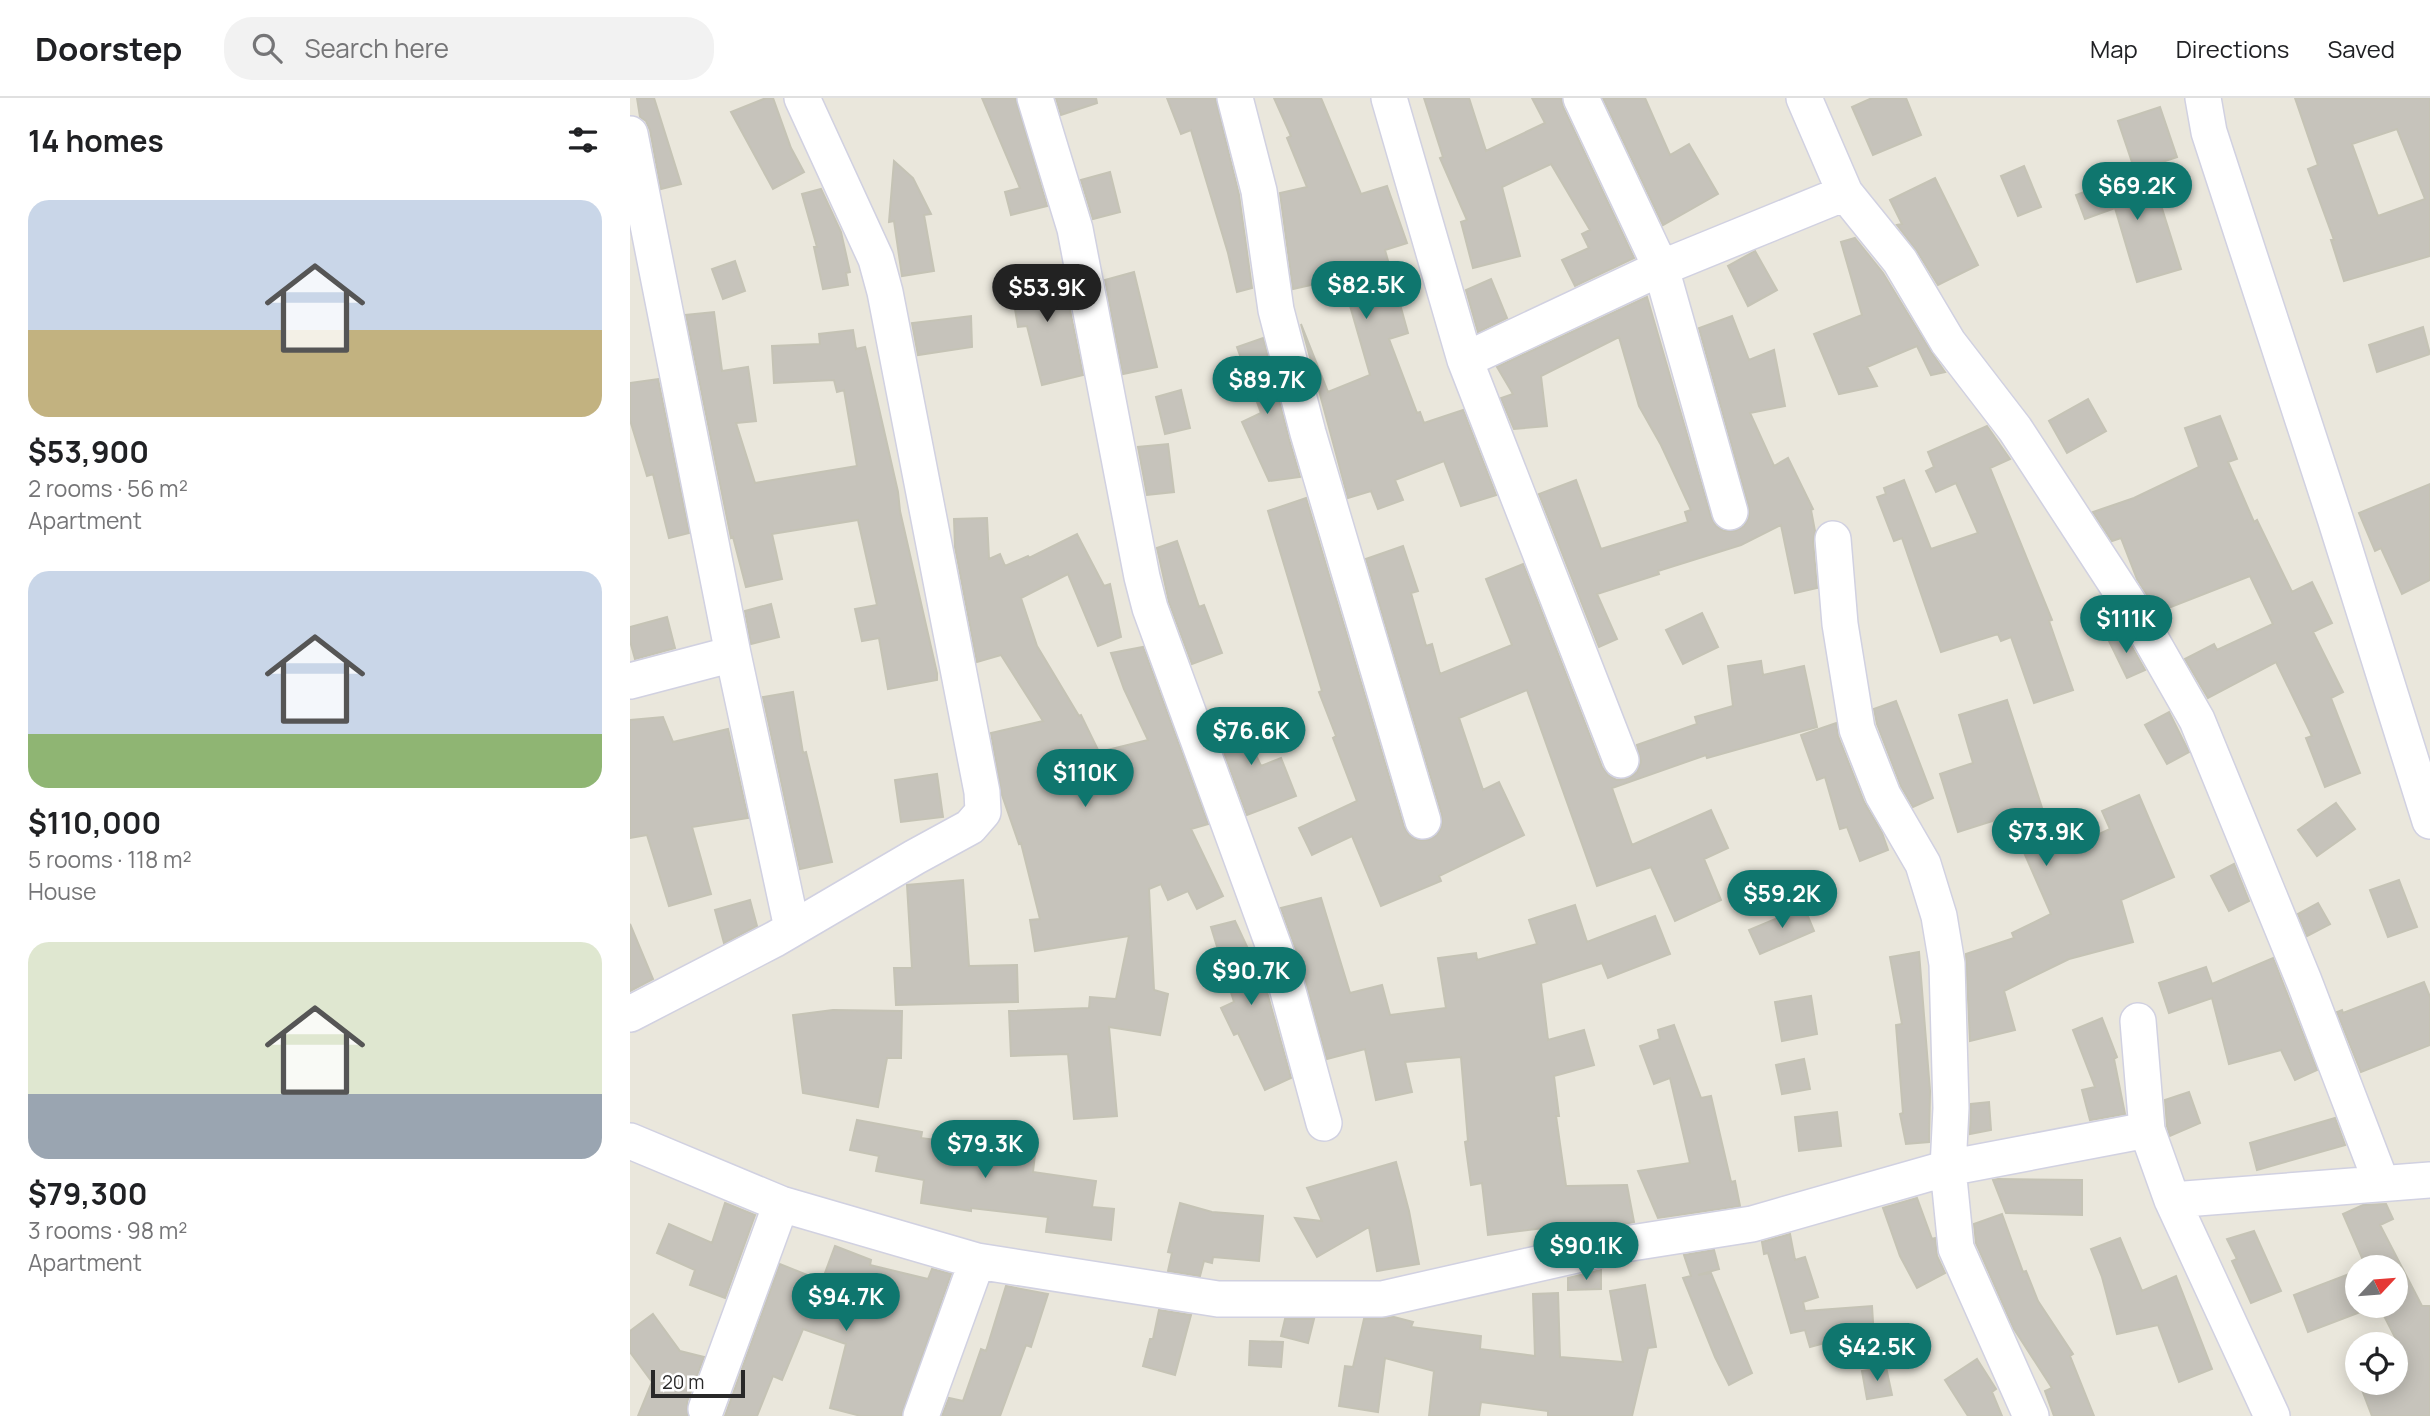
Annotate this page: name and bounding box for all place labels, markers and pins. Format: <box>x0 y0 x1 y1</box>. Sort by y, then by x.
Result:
pin: $69.2K <box>2080 162 2194 222</box>
pin: $82.5K <box>1309 262 1423 321</box>
pin: $53.9K <box>990 264 1104 324</box>
pin: $89.7K <box>1210 356 1324 416</box>
pin: $111K <box>2077 596 2175 655</box>
pin: $76.6K <box>1194 708 1308 767</box>
pin: $110K <box>1036 750 1134 809</box>
pin: $73.9K <box>1989 808 2103 868</box>
pin: $59.2K <box>1725 870 1839 930</box>
pin: $90.7K <box>1194 948 1308 1007</box>
pin: $79.3K <box>928 1121 1042 1180</box>
pin: $90.1K <box>1529 1222 1643 1282</box>
pin: $94.7K <box>789 1274 903 1333</box>
pin: $42.5K <box>1820 1324 1934 1383</box>

